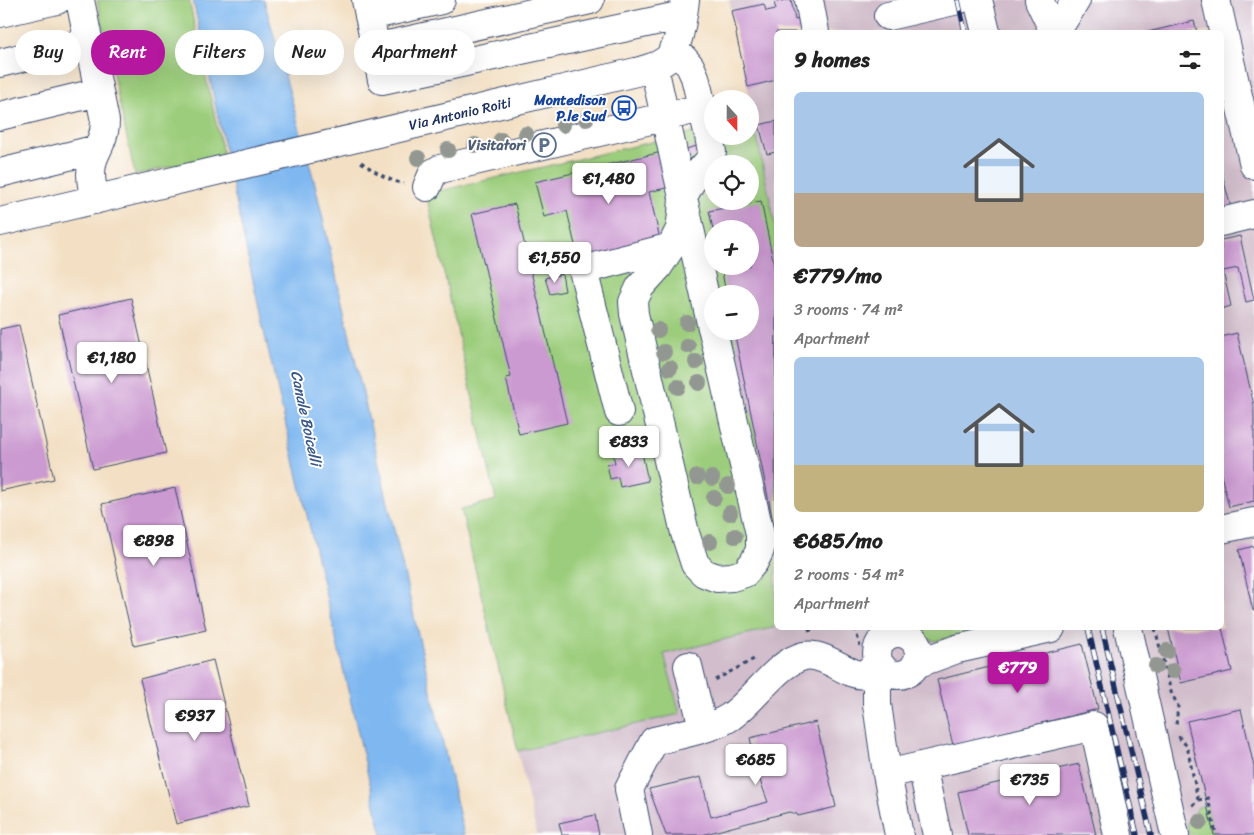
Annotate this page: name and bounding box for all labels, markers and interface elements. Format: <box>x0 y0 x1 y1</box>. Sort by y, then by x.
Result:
chip: Buy <box>15 30 81 75</box>
chip: Rent <box>91 30 165 75</box>
chip: Filters <box>175 30 264 75</box>
chip: New <box>274 30 344 75</box>
chip: Apartment <box>354 30 475 75</box>
text: 9 homes <box>794 41 870 79</box>
icon: filters <box>1176 46 1204 74</box>
place label: Montedison P.le Sud <box>533 88 608 129</box>
street label: Via Antonio Roiti <box>406 90 515 138</box>
north arrow <box>704 90 759 145</box>
map controls <box>704 90 759 340</box>
bus stop icon: Montedison P.le Sud <box>611 95 637 121</box>
icon: home <box>954 125 1044 215</box>
parking icon: Visitatori <box>531 132 557 158</box>
place label: Visitatori <box>468 133 527 158</box>
button: locate <box>704 155 759 210</box>
pin: €1,480 <box>568 162 650 205</box>
text: €1,480 <box>583 164 635 193</box>
button: + <box>704 220 759 275</box>
pin: €1,550 <box>514 242 596 284</box>
text: €1,550 <box>529 243 581 272</box>
text: €779/mo <box>794 257 882 295</box>
button: − <box>704 285 759 340</box>
text: 3 rooms · 74 m² <box>794 295 903 324</box>
text: Apartment <box>794 324 870 353</box>
pin: €1,180 <box>71 342 153 384</box>
text: €1,180 <box>88 343 136 372</box>
water label: Canale Boicelli <box>283 368 329 471</box>
icon: home <box>954 390 1044 480</box>
pin: €833 <box>599 426 659 468</box>
text: €833 <box>610 427 648 456</box>
text: €685/mo <box>794 522 883 560</box>
pin: €898 <box>124 524 184 567</box>
text: €898 <box>134 526 174 555</box>
text: 2 rooms · 54 m² <box>794 560 904 589</box>
text: Apartment <box>794 589 870 618</box>
pin: €779 <box>988 652 1048 694</box>
text: €779 <box>999 653 1037 682</box>
pin: €937 <box>165 700 225 742</box>
text: €937 <box>176 701 214 730</box>
pin: €685 <box>726 744 786 786</box>
text: €685 <box>736 745 776 774</box>
pin: €735 <box>1000 764 1060 806</box>
text: €735 <box>1011 765 1049 794</box>

